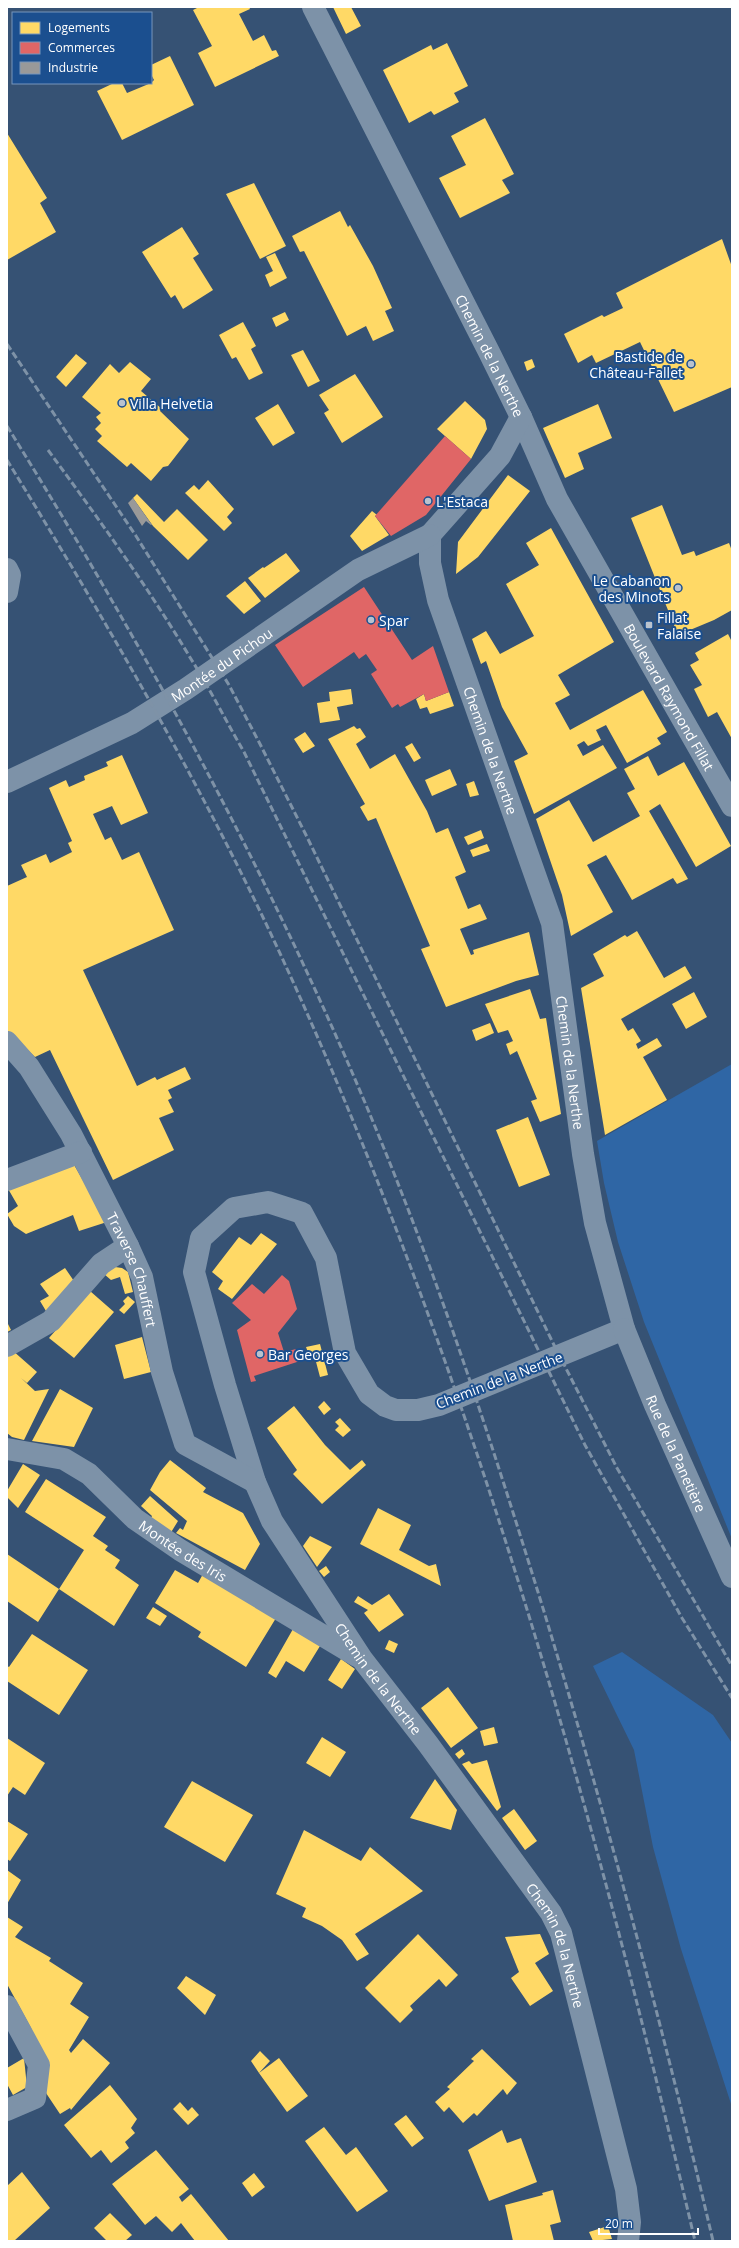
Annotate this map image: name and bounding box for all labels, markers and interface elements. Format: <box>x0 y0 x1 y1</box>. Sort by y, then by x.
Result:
legend <box>12 12 152 84</box>
text: Logements <box>48 19 110 36</box>
text: Commerces <box>48 39 115 56</box>
text: Industrie <box>48 59 98 76</box>
street label: Chemin de la Nerthe <box>452 291 529 420</box>
place label: Bastide de Château-Fallet <box>589 347 683 382</box>
marker: Bastide de Château-Fallet <box>686 359 696 369</box>
place label: Villa Helvetia <box>130 394 213 413</box>
marker: Villa Helvetia <box>117 398 127 408</box>
place label: L'Estaca <box>436 492 488 511</box>
marker: L'Estaca <box>423 496 433 506</box>
place label: Le Cabanon des Minots <box>593 571 670 606</box>
marker: Le Cabanon des Minots <box>673 583 683 593</box>
place label: Fillat Falaise <box>657 608 702 643</box>
place label: Spar <box>379 611 409 630</box>
marker: Spar <box>366 615 376 625</box>
street label: Boulevard Raymond Fillat <box>620 620 719 774</box>
marker: Fillat Falaise <box>644 620 654 630</box>
street label: Montée du Pichou <box>167 623 276 706</box>
street label: Chemin de la Nerthe <box>460 684 522 817</box>
street label: Chemin de la Nerthe <box>552 994 589 1131</box>
street label: Traverse Chauffert <box>103 1209 162 1329</box>
place label: Bar Georges <box>268 1345 349 1364</box>
street label: Chemin de la Nerthe <box>433 1347 565 1413</box>
marker: Bar Georges <box>255 1349 265 1359</box>
street label: Rue de la Panetière <box>642 1392 711 1515</box>
street label: Montée des Iris <box>136 1515 231 1586</box>
street label: Chemin de la Nerthe <box>331 1619 427 1738</box>
street label: Chemin de la Nerthe <box>522 1879 589 2010</box>
scale bar <box>599 2210 698 2236</box>
text: 20 m <box>605 2215 633 2232</box>

